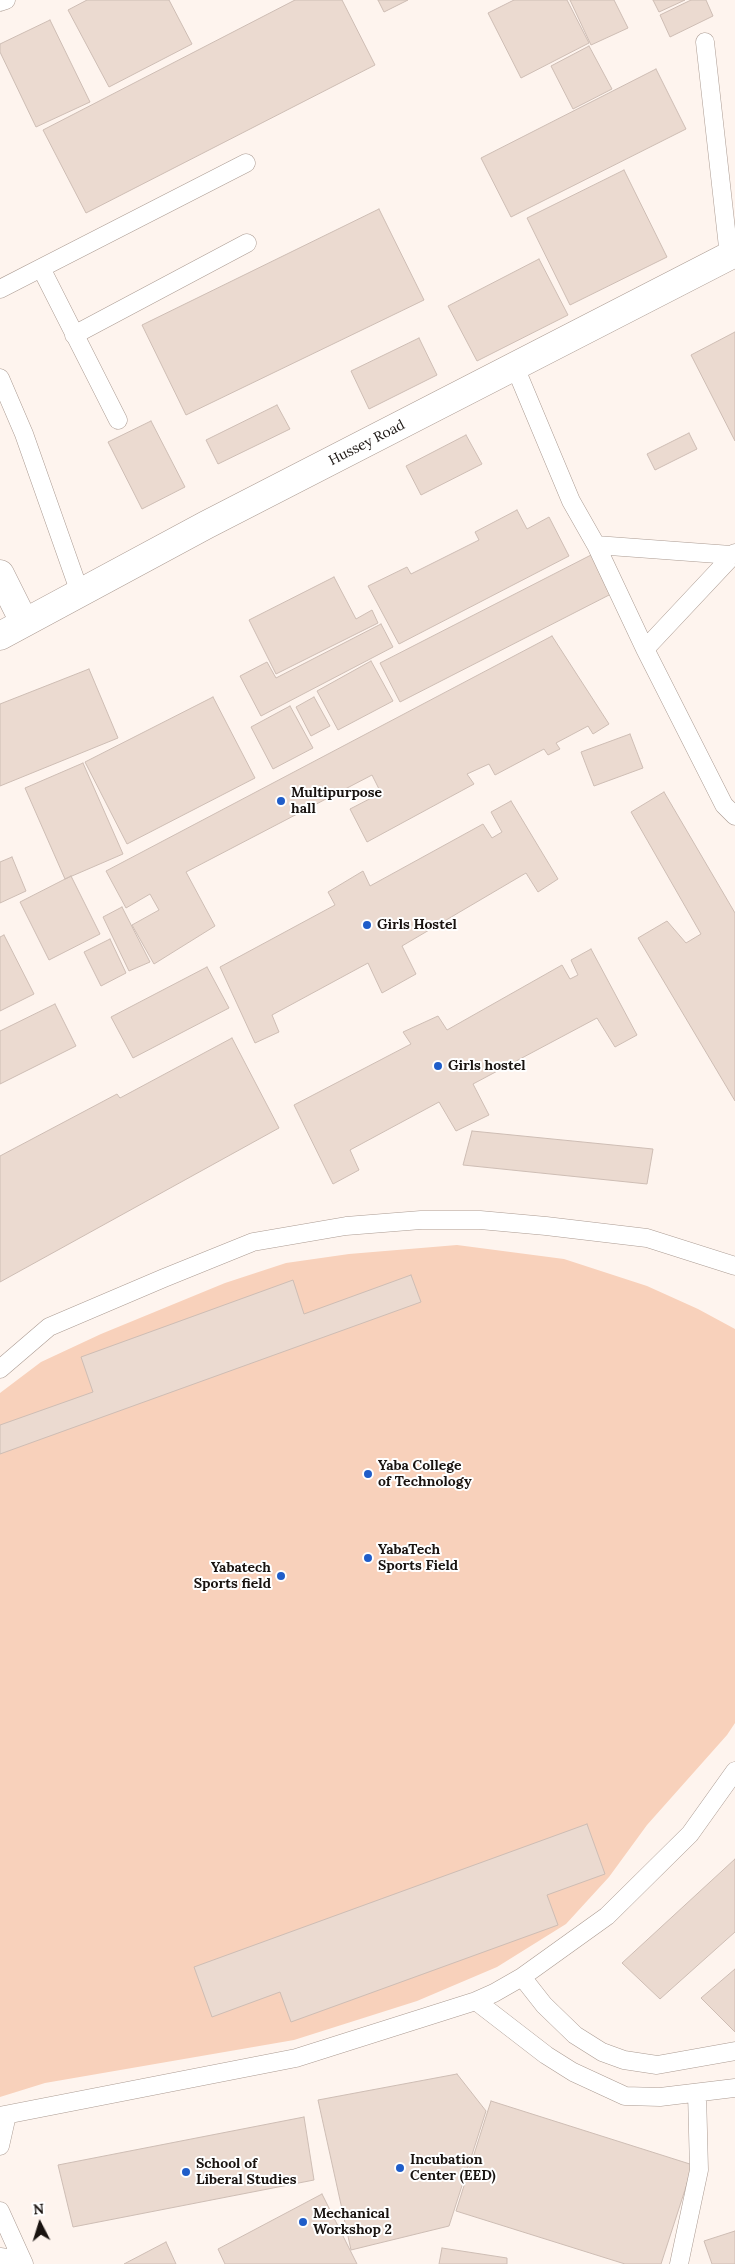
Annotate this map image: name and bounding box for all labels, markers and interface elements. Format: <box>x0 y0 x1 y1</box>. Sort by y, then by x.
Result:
street label: Hussey Road <box>326 417 408 469</box>
place label: Multipurpose hall <box>291 785 382 818</box>
marker: Multipurpose hall <box>275 795 287 807</box>
place label: Girls Hostel <box>377 917 457 933</box>
marker: Girls Hostel <box>361 919 373 931</box>
place label: Girls hostel <box>448 1058 526 1074</box>
marker: Girls hostel <box>432 1060 444 1072</box>
place label: Yaba College of Technology <box>378 1458 472 1490</box>
marker: Yaba College of Technology <box>362 1468 374 1480</box>
place label: YabaTech Sports Field <box>378 1542 458 1574</box>
marker: YabaTech Sports Field <box>362 1552 374 1564</box>
place label: Yabatech Sports field <box>194 1560 271 1592</box>
marker: Yabatech Sports field <box>275 1570 287 1582</box>
place label: Incubation Center (EED) <box>410 2152 496 2184</box>
place label: School of Liberal Studies <box>196 2156 297 2188</box>
marker: Incubation Center (EED) <box>394 2162 406 2174</box>
marker: School of Liberal Studies <box>180 2166 192 2178</box>
north arrow <box>15 2199 65 2249</box>
text: N <box>33 2200 45 2218</box>
place label: Mechanical Workshop 2 <box>313 2206 392 2238</box>
marker: Mechanical Workshop 2 <box>297 2216 309 2228</box>

